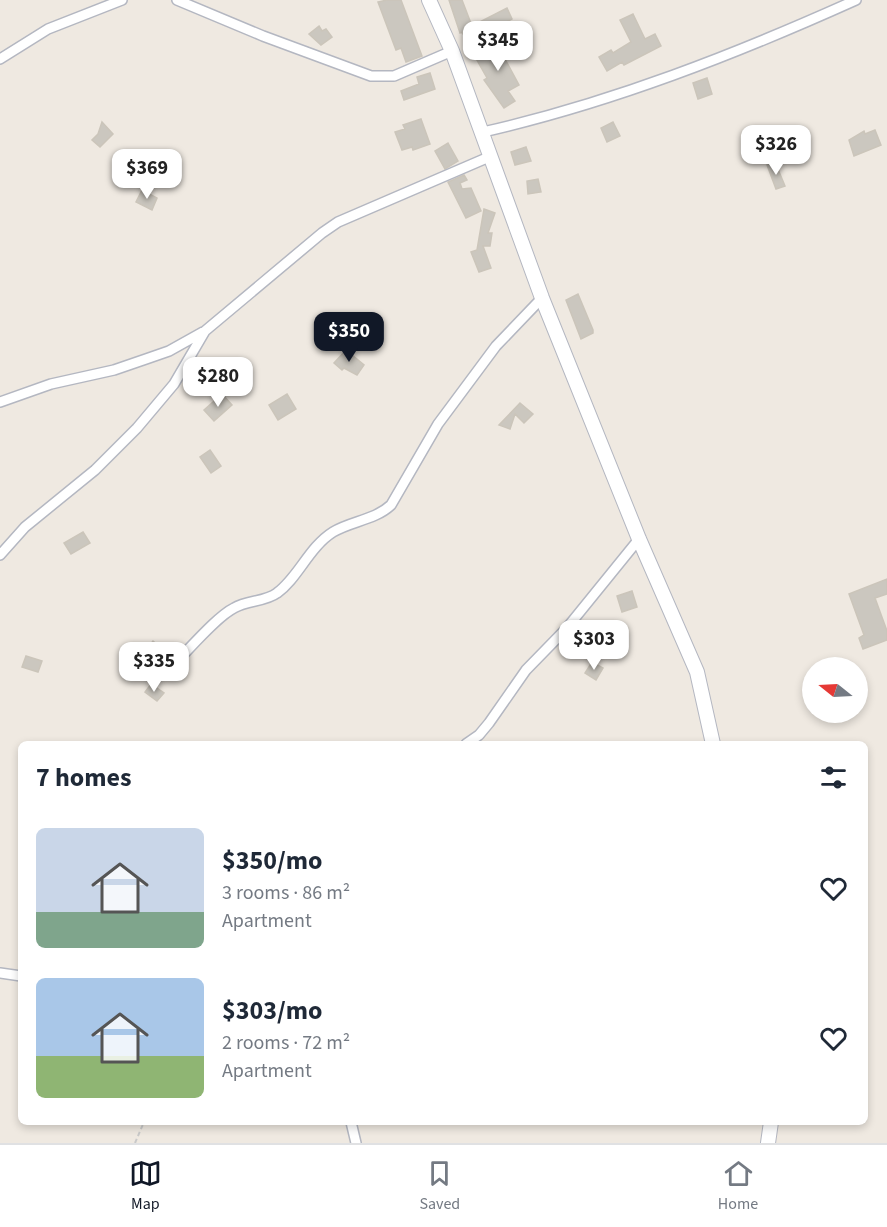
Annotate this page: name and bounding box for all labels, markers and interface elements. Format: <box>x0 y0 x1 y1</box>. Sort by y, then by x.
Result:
pin: $345 <box>462 21 534 72</box>
text: $345 <box>477 26 519 54</box>
pin: $326 <box>740 125 812 176</box>
text: $326 <box>755 130 797 158</box>
pin: $369 <box>111 149 183 200</box>
text: $369 <box>126 154 168 182</box>
pin: $350 <box>313 312 385 363</box>
text: $350 <box>328 317 370 345</box>
pin: $280 <box>182 357 254 408</box>
text: $280 <box>197 362 239 390</box>
pin: $303 <box>558 620 630 671</box>
text: $303 <box>573 625 615 653</box>
pin: $335 <box>118 642 190 693</box>
text: $335 <box>133 647 175 675</box>
north arrow <box>802 657 868 723</box>
map controls <box>802 657 868 723</box>
text: 7 homes <box>36 759 131 796</box>
icon: filters <box>817 761 850 794</box>
text: $350/mo <box>222 842 322 879</box>
icon: home <box>84 852 156 924</box>
icon: heart <box>817 872 850 905</box>
text: 3 rooms · 86 m² <box>222 879 350 907</box>
text: Apartment <box>222 907 312 935</box>
text: $303/mo <box>222 992 322 1029</box>
icon: home <box>84 1002 156 1074</box>
icon: heart <box>817 1022 850 1055</box>
text: 2 rooms · 72 m² <box>222 1029 350 1057</box>
text: Apartment <box>222 1057 312 1085</box>
tab: Map <box>129 1157 162 1215</box>
tab: Saved <box>419 1157 460 1215</box>
tab: Home <box>718 1157 758 1215</box>

